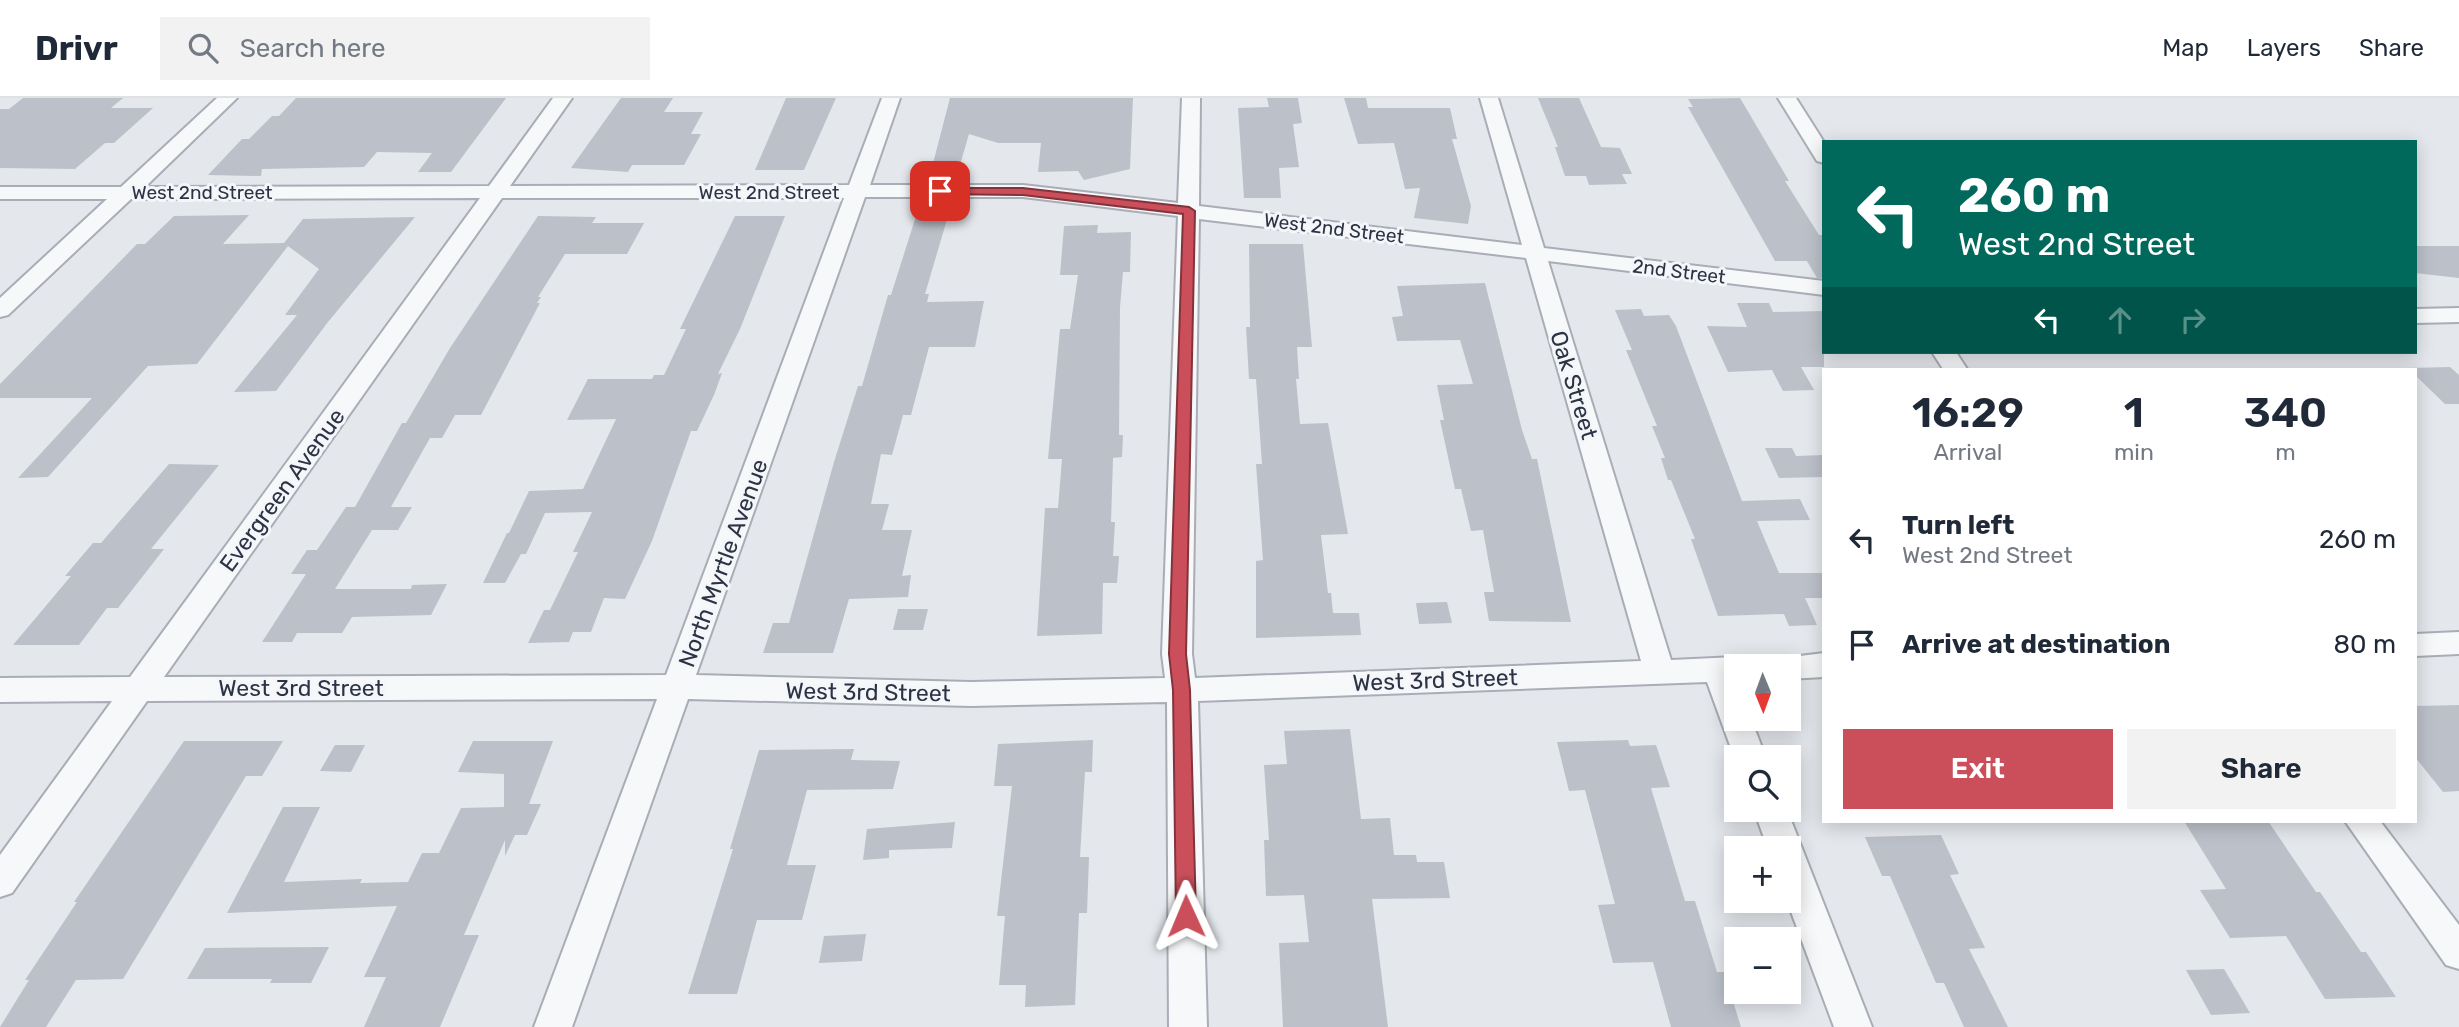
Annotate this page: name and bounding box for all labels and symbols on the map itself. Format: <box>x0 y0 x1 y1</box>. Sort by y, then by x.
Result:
pin <box>910 161 970 221</box>
street label: West 2nd Street <box>132 181 273 204</box>
street label: West 2nd Street <box>699 181 840 204</box>
street label: West 2nd Street <box>1263 209 1406 249</box>
street label: 2nd Street <box>1631 254 1727 289</box>
street label: Oak Street <box>1544 327 1604 443</box>
street label: Evergreen Avenue <box>213 403 351 577</box>
street label: North Myrtle Avenue <box>672 455 774 671</box>
north arrow <box>1724 654 1801 732</box>
street label: West 3rd Street <box>1352 663 1518 697</box>
street label: West 3rd Street <box>218 674 384 702</box>
street label: West 3rd Street <box>785 677 951 707</box>
position arrow <box>1149 879 1223 953</box>

